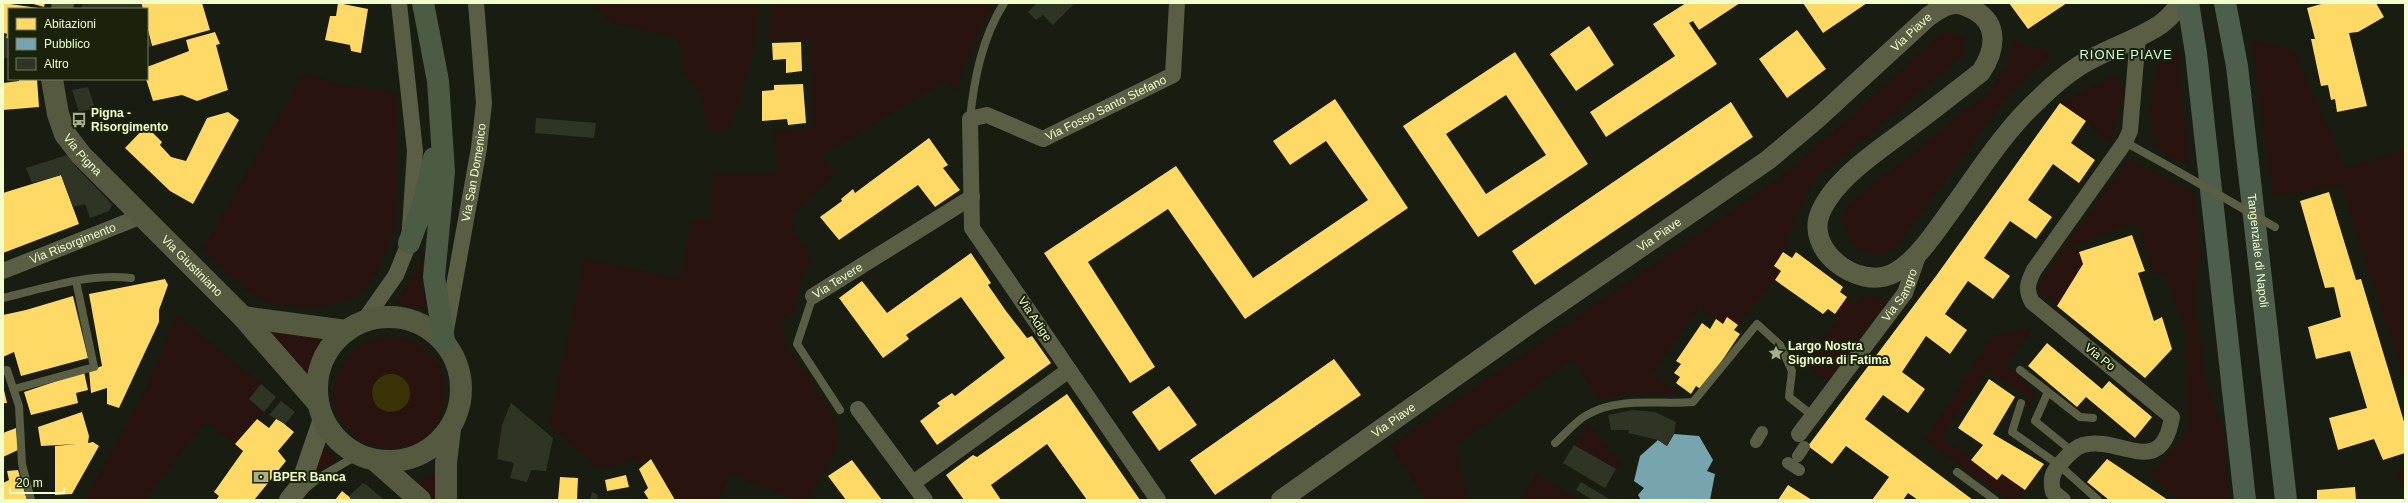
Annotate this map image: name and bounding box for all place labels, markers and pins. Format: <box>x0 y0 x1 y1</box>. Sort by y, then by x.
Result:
place label: Pigna - Risorgimento <box>91 106 168 134</box>
bus stop icon: Pigna - Risorgimento <box>70 111 88 129</box>
place label: Largo Nostra Signora di Fatima <box>1788 339 1889 367</box>
place icon: Largo Nostra Signora di Fatima <box>1767 344 1785 362</box>
bank icon: BPER Banca <box>252 468 270 486</box>
place label: BPER Banca <box>273 470 346 484</box>

